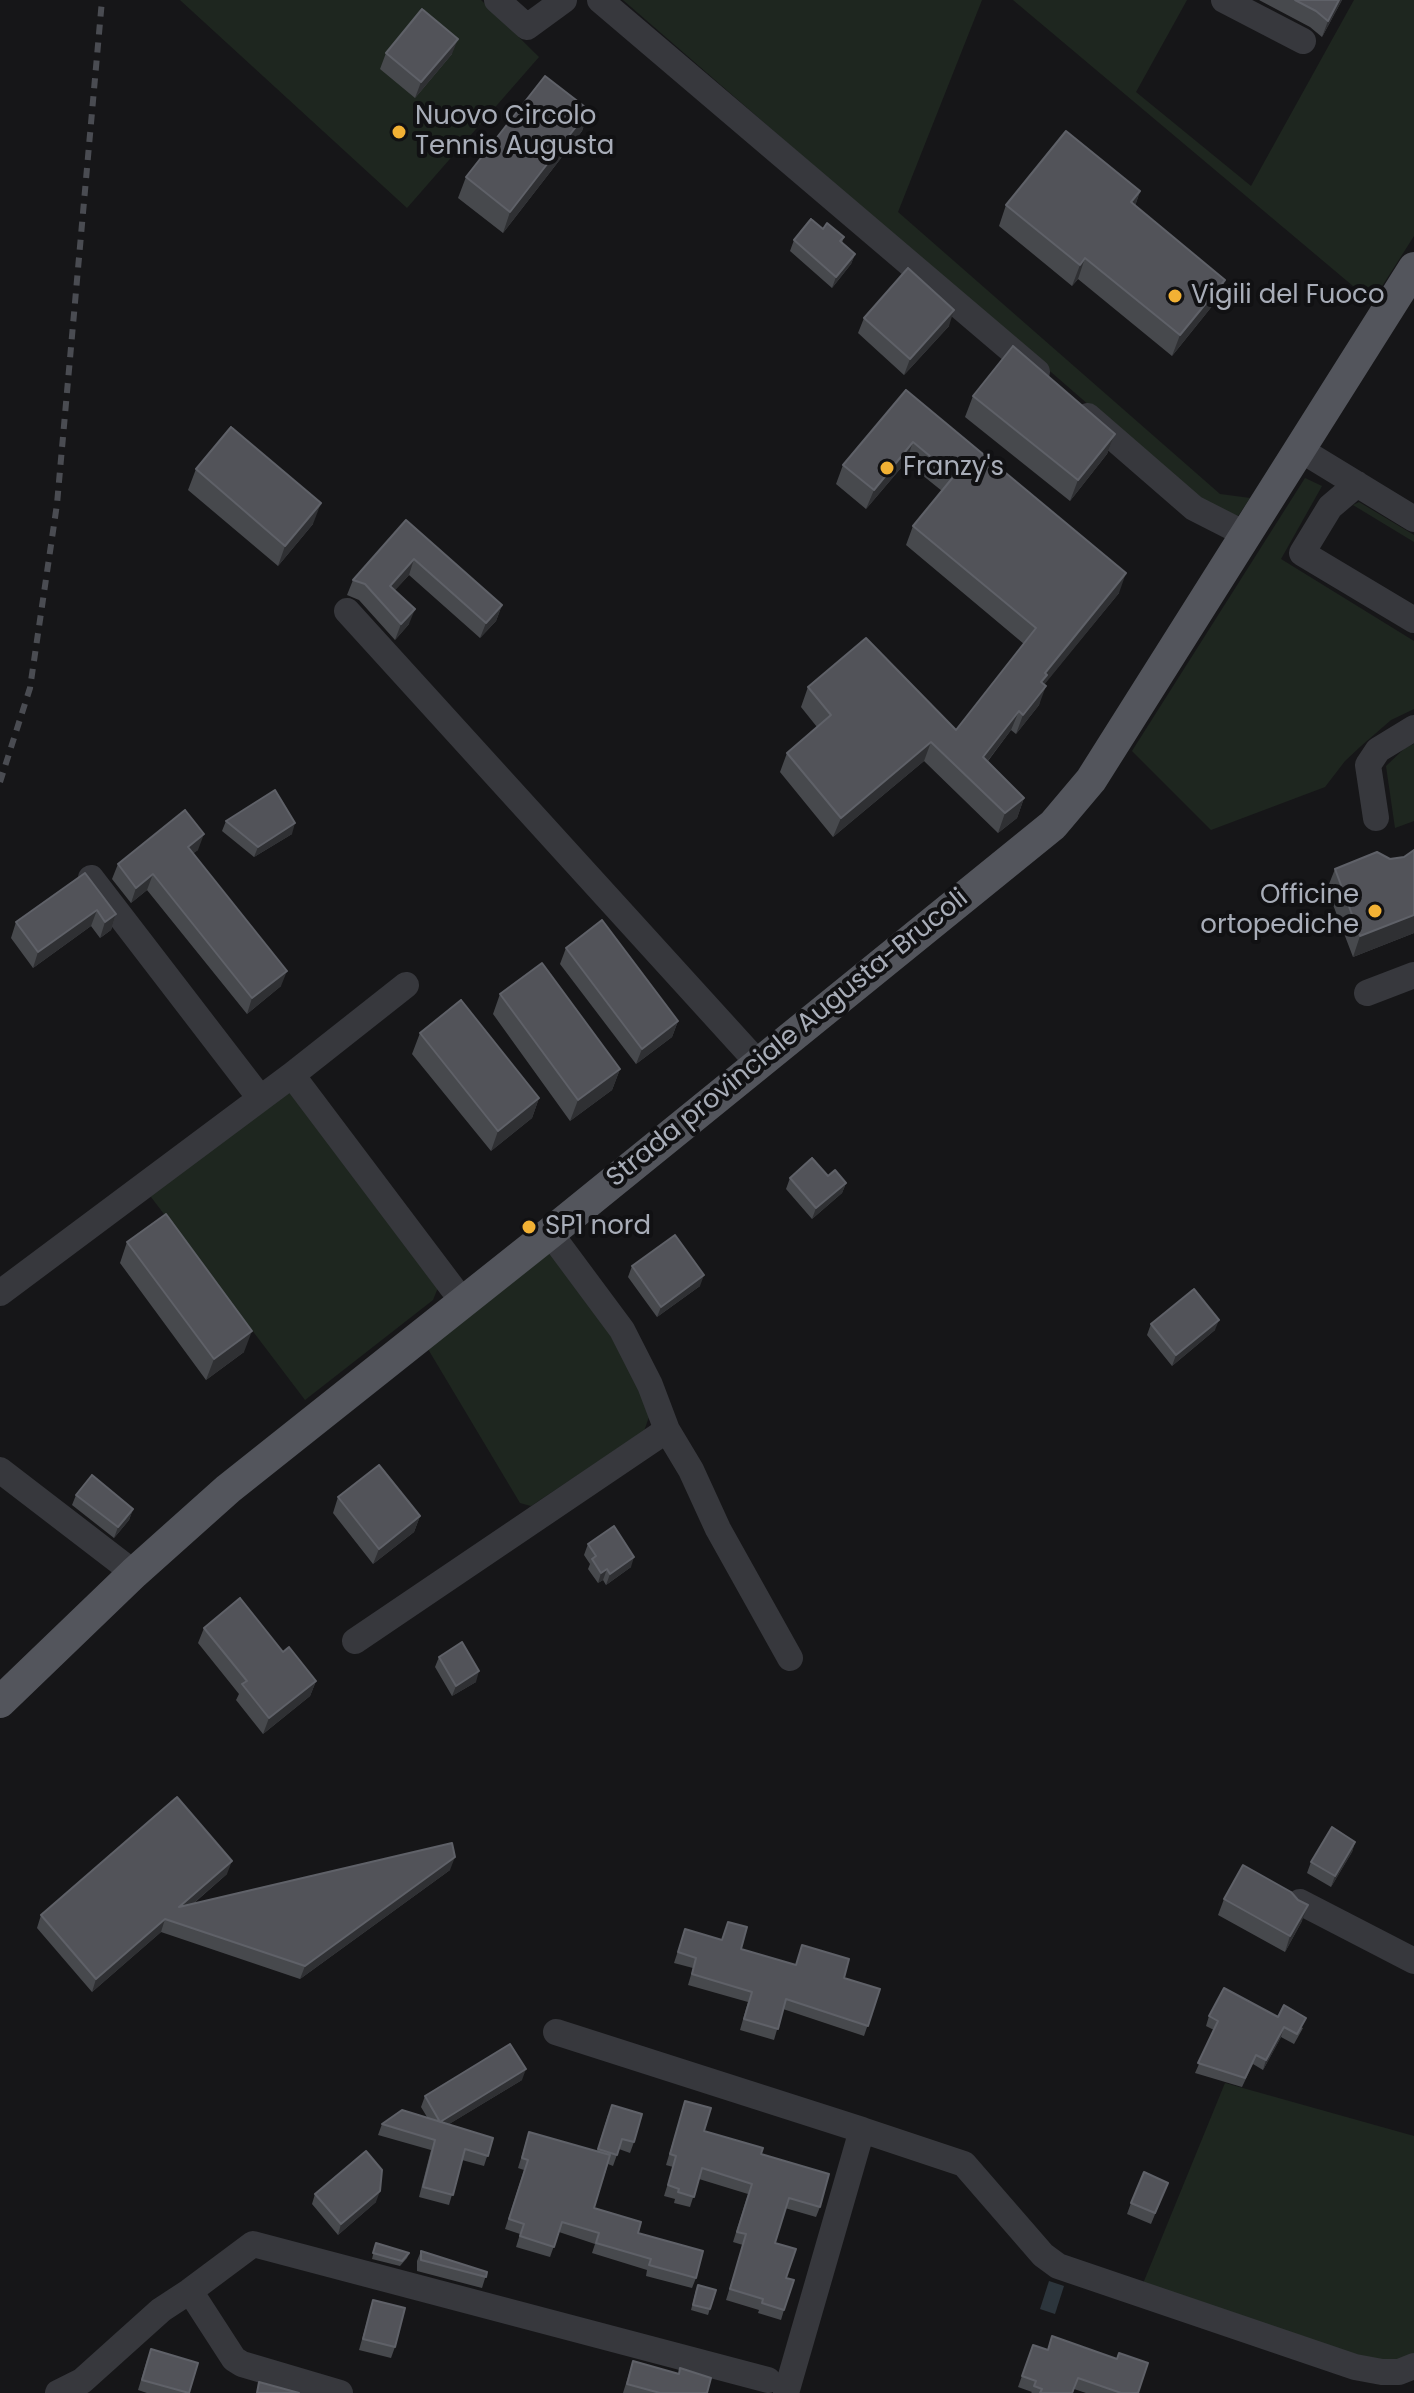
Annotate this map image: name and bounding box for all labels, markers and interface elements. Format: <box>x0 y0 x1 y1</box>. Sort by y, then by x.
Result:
place label: Nuovo Circolo Tennis Augusta <box>415 101 614 162</box>
marker: Nuovo Circolo Tennis Augusta <box>390 123 408 141</box>
place label: Vigili del Fuoco <box>1191 280 1385 312</box>
marker: Vigili del Fuoco <box>1166 287 1184 305</box>
place label: Franzy's <box>903 452 1004 484</box>
marker: Franzy's <box>878 459 896 477</box>
place label: Officine ortopediche <box>1200 880 1359 942</box>
street label: Strada provinciale Augusta-Brucoli <box>601 884 975 1194</box>
marker: Officine ortopediche <box>1366 902 1384 920</box>
place label: SP1 nord <box>545 1211 651 1243</box>
marker: SP1 nord <box>520 1218 538 1236</box>

